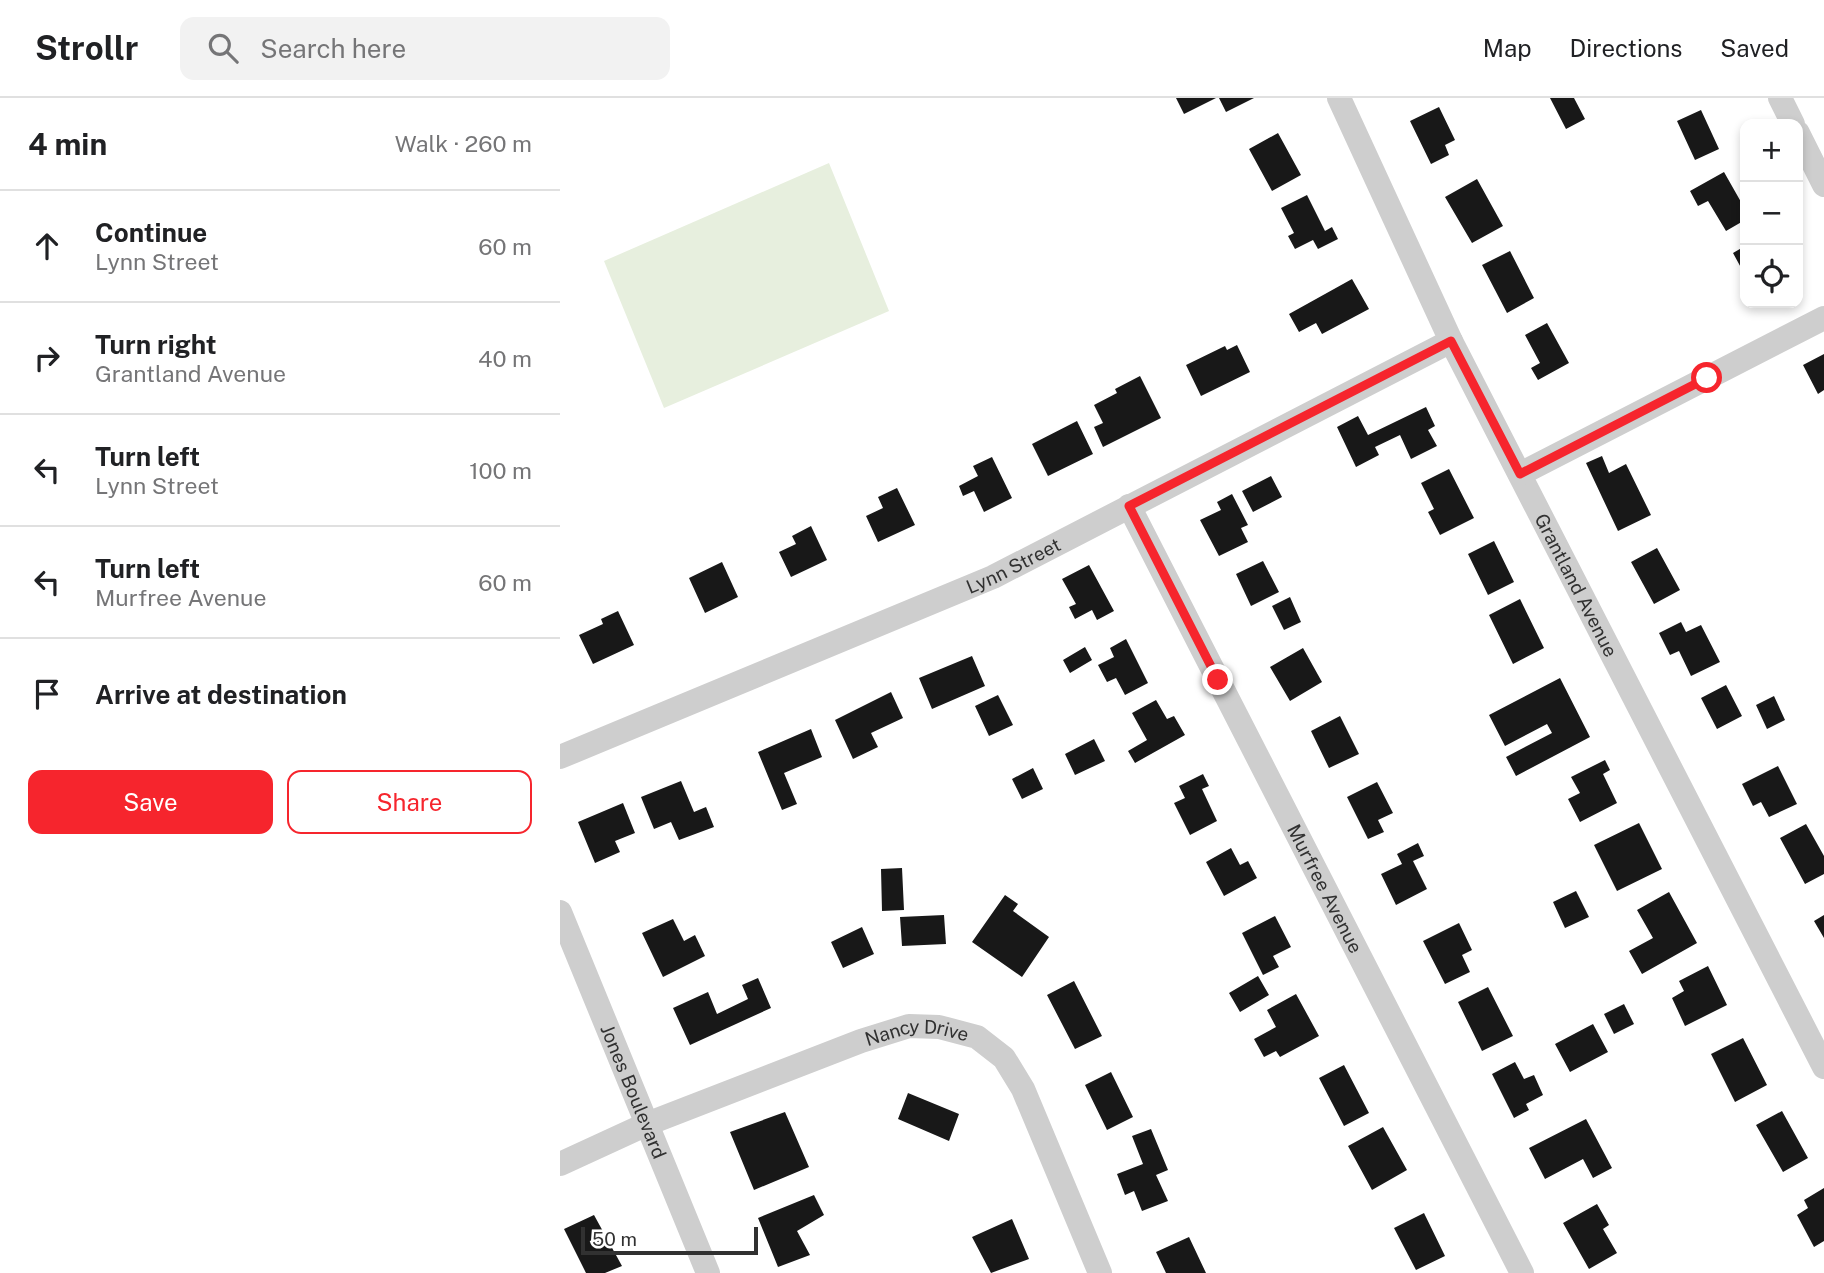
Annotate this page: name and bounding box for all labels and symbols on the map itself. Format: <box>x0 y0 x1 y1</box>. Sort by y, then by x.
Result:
route start <box>1691 362 1722 393</box>
street label: Grantland Avenue <box>1531 510 1622 660</box>
street label: Lynn Street <box>963 533 1064 598</box>
route end <box>1202 664 1233 695</box>
street label: Murfree Avenue <box>1283 821 1367 957</box>
street label: Nancy Drive <box>862 1015 971 1050</box>
street label: Jones Boulevard <box>596 1021 671 1162</box>
scale bar <box>581 1224 758 1256</box>

